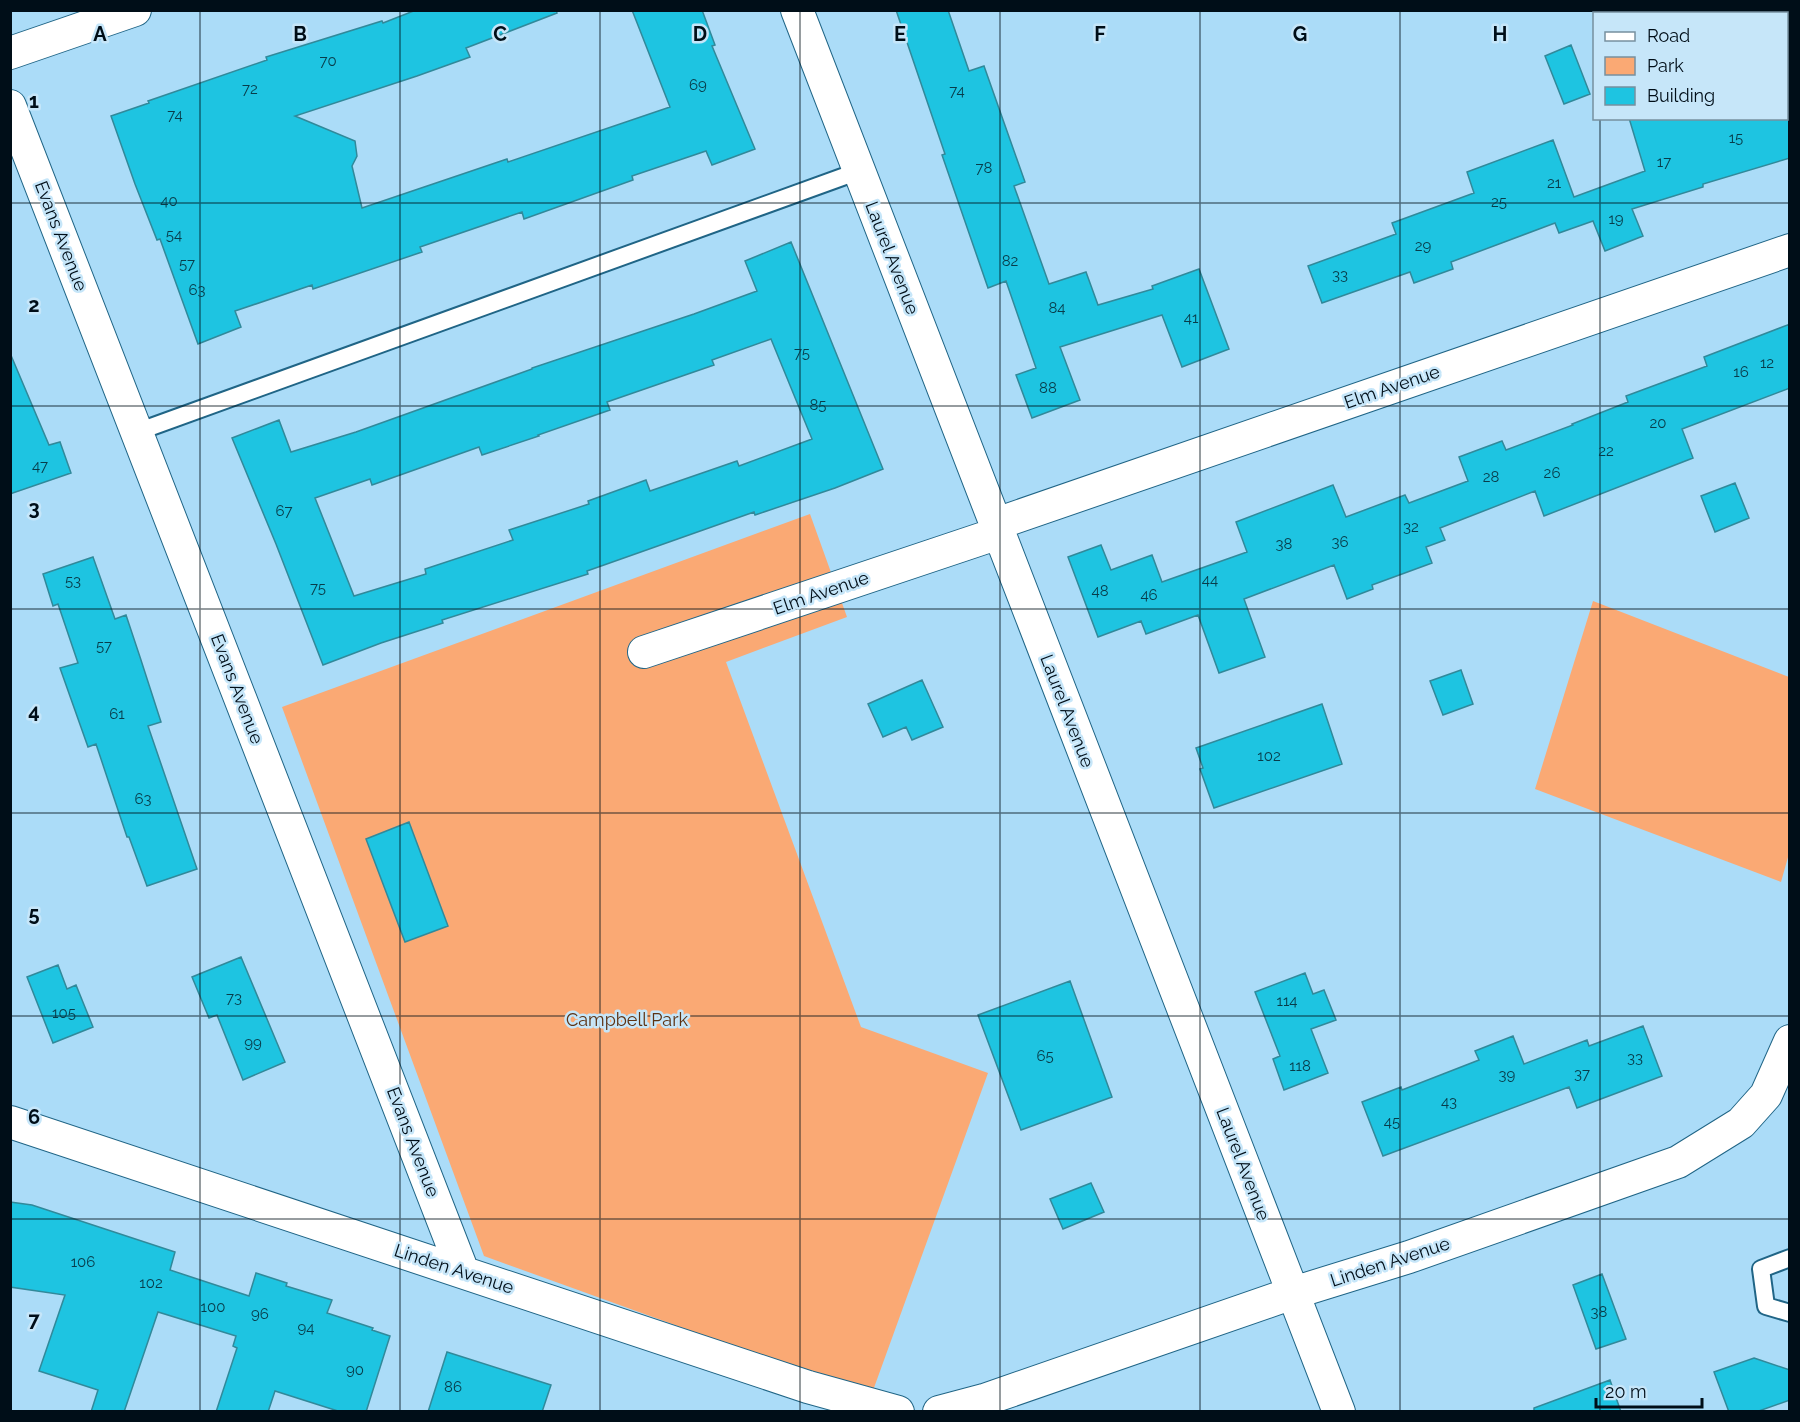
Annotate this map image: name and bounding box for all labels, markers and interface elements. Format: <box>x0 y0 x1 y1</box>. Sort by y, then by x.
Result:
legend <box>1593 12 1788 120</box>
text: A <box>93 22 107 46</box>
text: B <box>293 22 307 46</box>
text: C <box>493 22 507 46</box>
text: D <box>693 22 707 46</box>
text: E <box>894 22 906 46</box>
text: F <box>1094 22 1106 46</box>
text: G <box>1293 22 1307 46</box>
text: H <box>1493 22 1507 46</box>
text: Road <box>1647 25 1690 46</box>
house number: 70 <box>319 52 337 70</box>
text: Park <box>1647 55 1684 76</box>
house number: 69 <box>689 76 707 94</box>
house number: 72 <box>242 80 258 98</box>
house number: 74 <box>949 82 965 100</box>
text: Building <box>1647 85 1715 106</box>
text: 1 <box>29 89 39 113</box>
house number: 74 <box>167 106 183 124</box>
house number: 15 <box>1729 129 1743 147</box>
house number: 17 <box>1657 153 1671 171</box>
house number: 78 <box>976 159 993 177</box>
house number: 21 <box>1547 174 1562 192</box>
street label: Evans Avenue <box>31 178 92 294</box>
house number: 40 <box>160 192 178 210</box>
house number: 25 <box>1491 193 1507 211</box>
street label: Laurel Avenue <box>861 198 924 318</box>
house number: 19 <box>1608 210 1624 228</box>
house number: 54 <box>166 226 182 244</box>
house number: 29 <box>1415 237 1432 255</box>
house number: 82 <box>1002 252 1019 270</box>
house number: 57 <box>179 255 195 273</box>
house number: 33 <box>1332 266 1348 284</box>
house number: 63 <box>188 281 206 299</box>
text: 2 <box>28 293 40 317</box>
house number: 84 <box>1048 299 1066 317</box>
house number: 41 <box>1184 309 1199 327</box>
house number: 75 <box>794 344 810 362</box>
house number: 12 <box>1760 354 1774 372</box>
street label: Elm Avenue <box>1341 360 1443 413</box>
house number: 16 <box>1733 363 1749 381</box>
house number: 88 <box>1039 379 1057 397</box>
house number: 85 <box>809 396 827 414</box>
house number: 20 <box>1650 414 1667 432</box>
house number: 22 <box>1598 442 1614 460</box>
house number: 47 <box>32 457 48 475</box>
house number: 26 <box>1544 464 1560 482</box>
house number: 28 <box>1483 468 1499 486</box>
text: 3 <box>28 496 40 520</box>
house number: 67 <box>275 502 293 520</box>
house number: 32 <box>1403 518 1419 536</box>
house number: 36 <box>1331 533 1349 551</box>
house number: 38 <box>1276 535 1293 553</box>
street label: Elm Avenue <box>770 566 872 619</box>
house number: 44 <box>1202 571 1218 589</box>
house number: 53 <box>65 572 81 590</box>
house number: 75 <box>310 579 326 597</box>
house number: 48 <box>1091 582 1109 600</box>
house number: 46 <box>1140 586 1158 604</box>
street label: Evans Avenue <box>207 631 268 747</box>
house number: 57 <box>96 637 112 655</box>
street label: Laurel Avenue <box>1036 651 1099 771</box>
text: 4 <box>28 699 40 723</box>
house number: 61 <box>109 705 125 723</box>
house number: 102 <box>1257 747 1281 765</box>
house number: 63 <box>134 790 152 808</box>
text: 5 <box>28 902 40 926</box>
house number: 73 <box>226 989 242 1007</box>
house number: 114 <box>1276 992 1298 1010</box>
house number: 105 <box>52 1004 76 1022</box>
park label: Campbell Park <box>566 1009 688 1030</box>
house number: 99 <box>244 1034 262 1052</box>
house number: 65 <box>1036 1047 1054 1065</box>
house number: 33 <box>1627 1049 1643 1067</box>
house number: 118 <box>1289 1057 1311 1075</box>
house number: 37 <box>1574 1065 1590 1083</box>
house number: 39 <box>1499 1066 1516 1084</box>
street label: Evans Avenue <box>383 1084 444 1200</box>
house number: 43 <box>1441 1093 1457 1111</box>
street label: Laurel Avenue <box>1212 1104 1275 1224</box>
text: 6 <box>28 1105 40 1129</box>
house number: 45 <box>1384 1113 1400 1131</box>
street label: Linden Avenue <box>1327 1232 1453 1291</box>
street label: Linden Avenue <box>392 1239 517 1298</box>
house number: 106 <box>71 1253 95 1271</box>
house number: 102 <box>139 1274 163 1292</box>
house number: 100 <box>201 1298 225 1316</box>
house number: 38 <box>1591 1303 1608 1321</box>
house number: 96 <box>251 1305 269 1323</box>
text: 7 <box>28 1308 40 1332</box>
house number: 94 <box>298 1319 314 1337</box>
house number: 90 <box>346 1361 364 1379</box>
scale bar <box>1596 1371 1702 1409</box>
house number: 86 <box>444 1378 462 1396</box>
text: 20 m <box>1605 1381 1647 1402</box>

